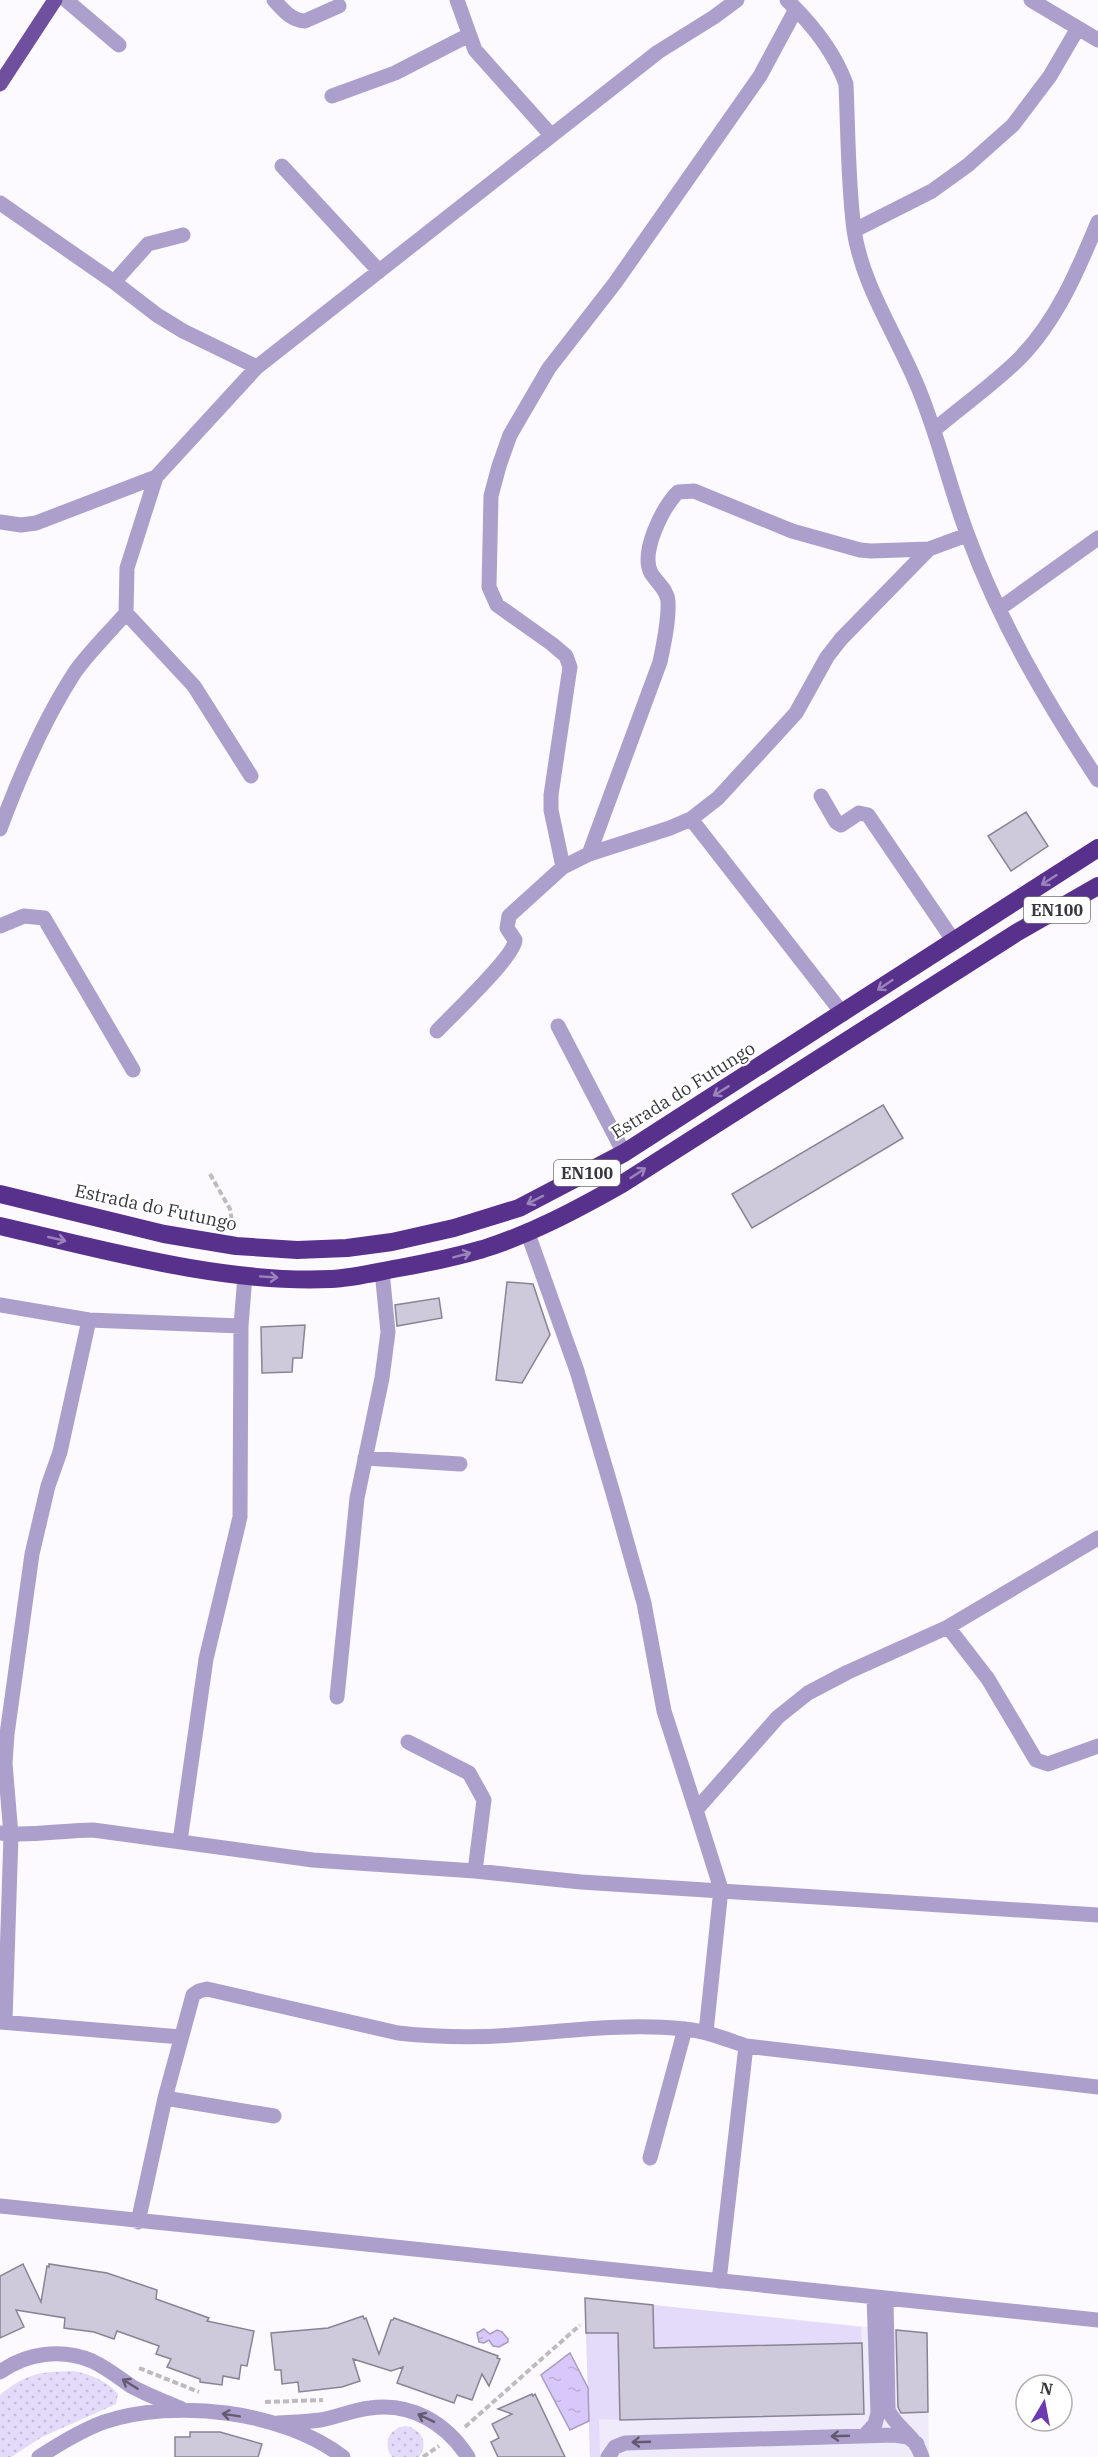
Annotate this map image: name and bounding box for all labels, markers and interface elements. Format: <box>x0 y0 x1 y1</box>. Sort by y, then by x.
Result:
one-way arrow <box>1041 875 1058 887</box>
road number: EN100 <box>1024 897 1090 923</box>
one-way arrow <box>877 979 893 991</box>
street label: Estrada do Futungo <box>607 1036 759 1144</box>
one-way arrow <box>713 1085 730 1097</box>
road number: EN100 <box>554 1160 620 1186</box>
one-way arrow <box>630 1167 646 1179</box>
street label: Estrada do Futungo <box>73 1179 239 1235</box>
one-way arrow <box>526 1195 544 1206</box>
one-way arrow <box>47 1234 66 1246</box>
one-way arrow <box>452 1248 471 1260</box>
one-way arrow <box>259 1271 279 1282</box>
north arrow <box>1014 2373 1074 2433</box>
one-way arrow <box>121 2377 138 2390</box>
text: N <box>1039 2377 1055 2399</box>
one-way arrow <box>221 2410 241 2421</box>
one-way arrow <box>417 2412 435 2423</box>
one-way arrow <box>830 2431 850 2442</box>
one-way arrow <box>631 2437 651 2448</box>

